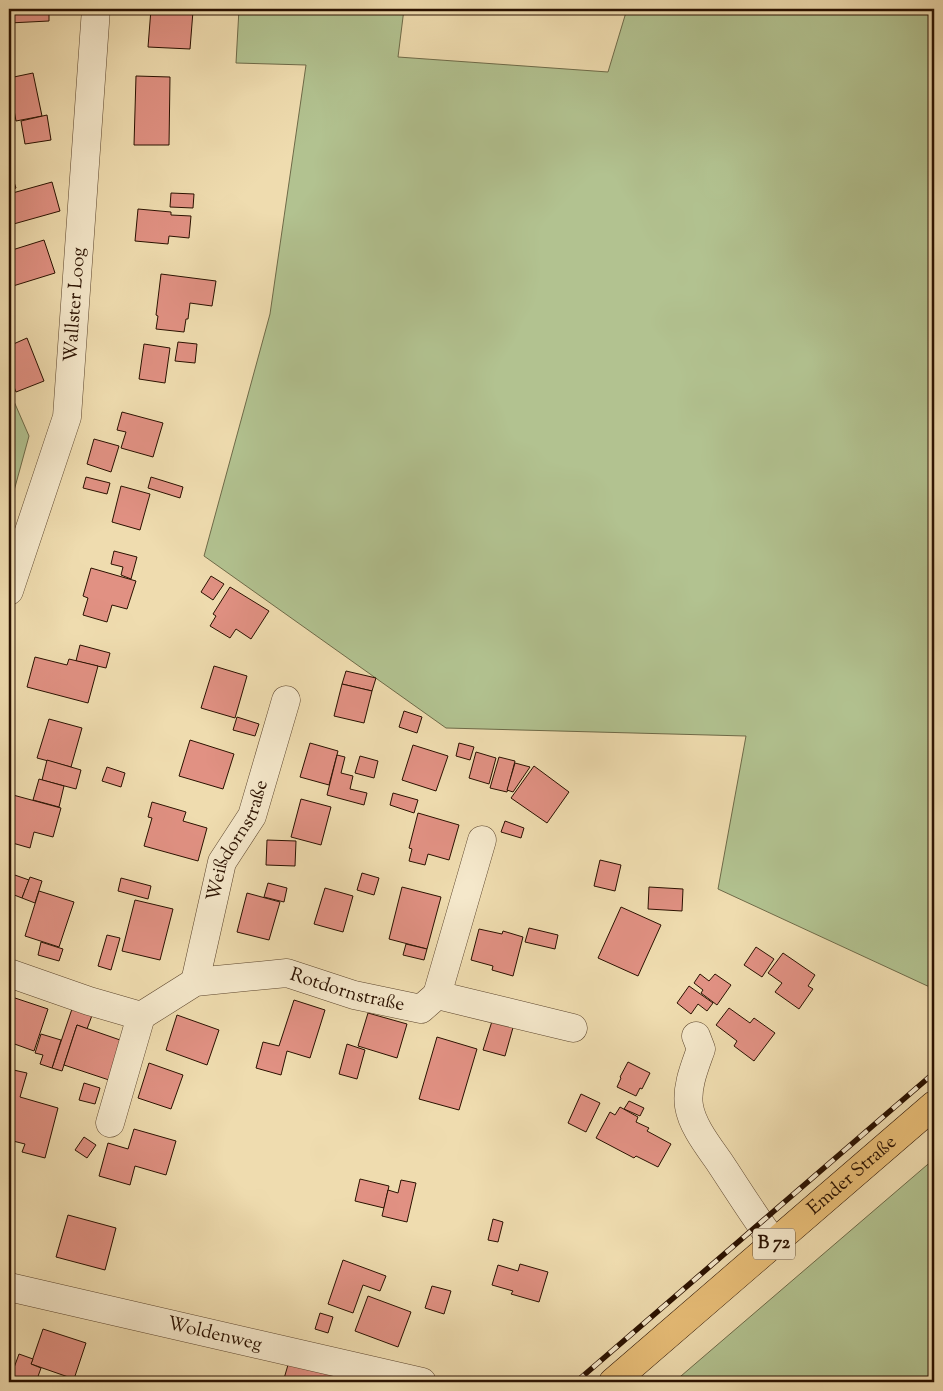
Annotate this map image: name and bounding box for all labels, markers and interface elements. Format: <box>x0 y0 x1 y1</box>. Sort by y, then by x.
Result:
street label: Wallster Loog <box>57 246 93 363</box>
street label: Weißdornstraße <box>200 777 275 904</box>
street label: Rotdornstraße <box>286 961 407 1019</box>
street label: Emder Straße <box>802 1129 903 1222</box>
road number: B 72 <box>753 1228 795 1260</box>
street label: Woldenweg <box>165 1310 265 1358</box>

